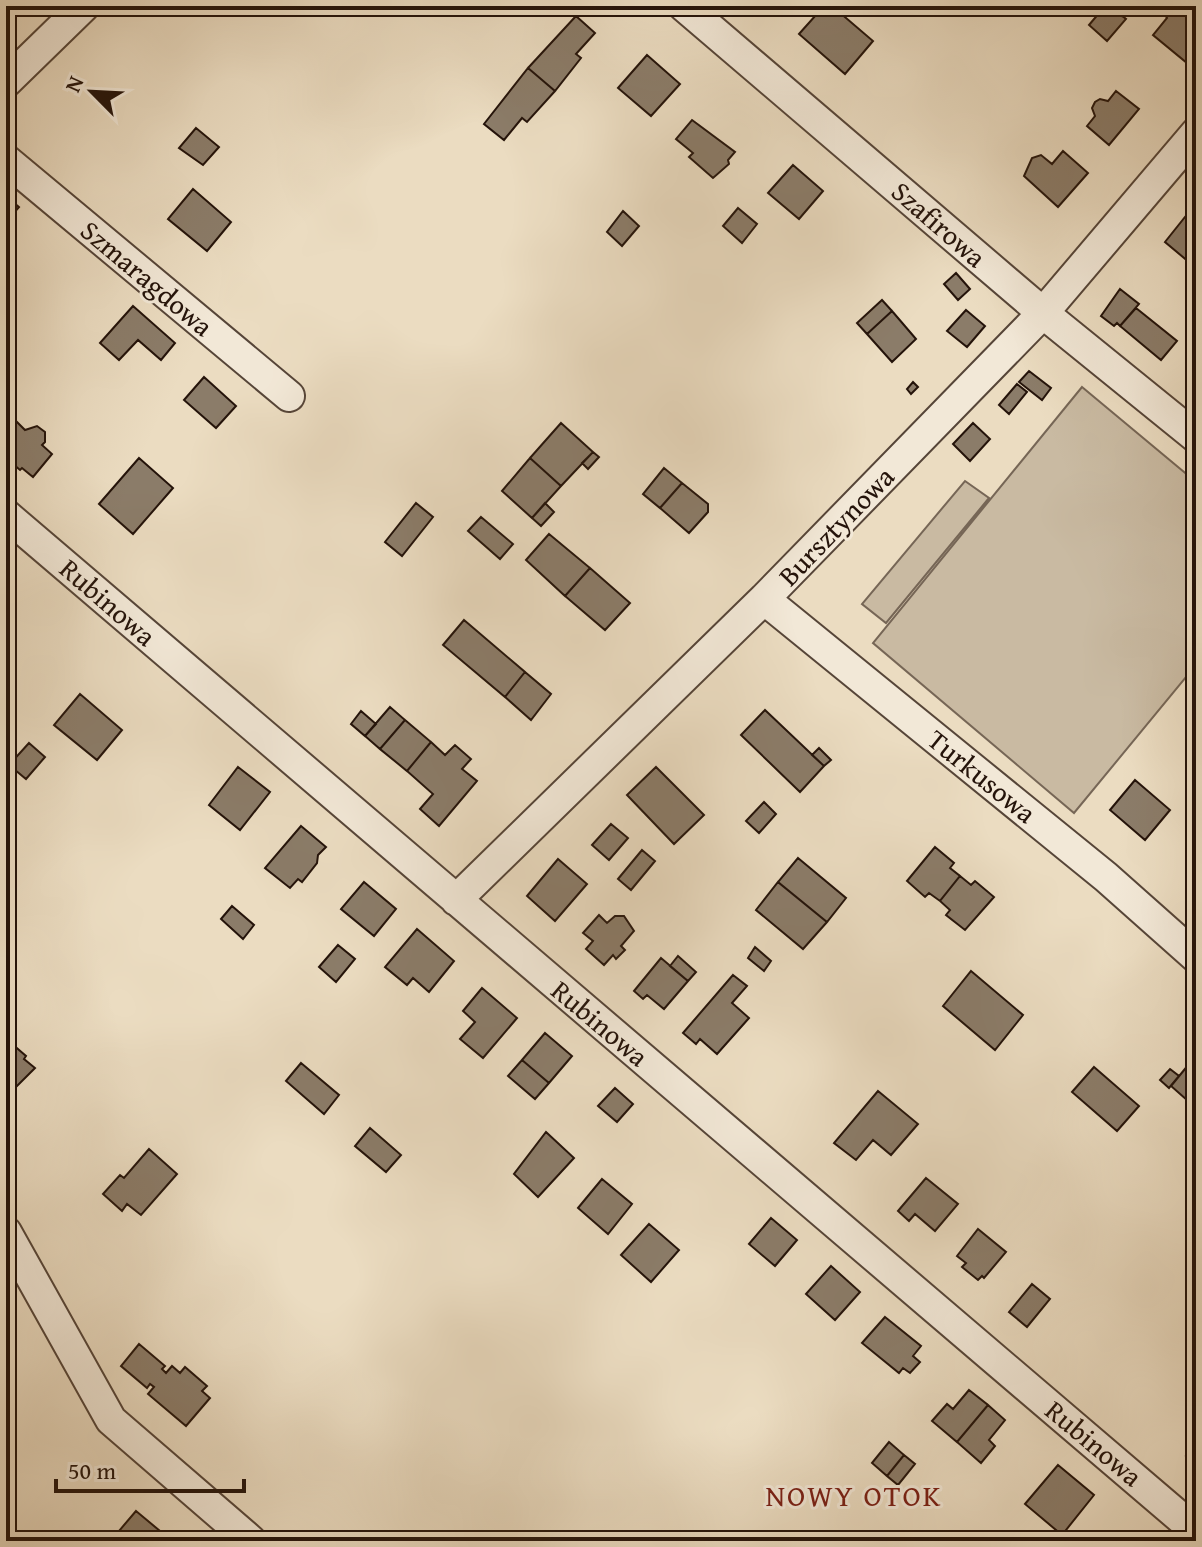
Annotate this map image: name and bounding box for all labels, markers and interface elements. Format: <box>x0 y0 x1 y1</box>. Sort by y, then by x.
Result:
north arrow <box>52 52 132 132</box>
text: N <box>56 70 91 97</box>
street label: Szafirowa <box>883 171 996 277</box>
street label: Szmaragdowa <box>72 210 223 346</box>
street label: Bursztynowa <box>768 456 904 595</box>
street label: Rubinowa <box>51 548 166 656</box>
street label: Turkusowa <box>919 719 1046 833</box>
street label: Rubinowa <box>543 970 658 1076</box>
street label: Rubinowa <box>1037 1390 1152 1496</box>
scale bar <box>56 1443 244 1493</box>
text: 50 m <box>68 1453 116 1488</box>
district label: NOWY OTOK <box>766 1473 942 1517</box>

